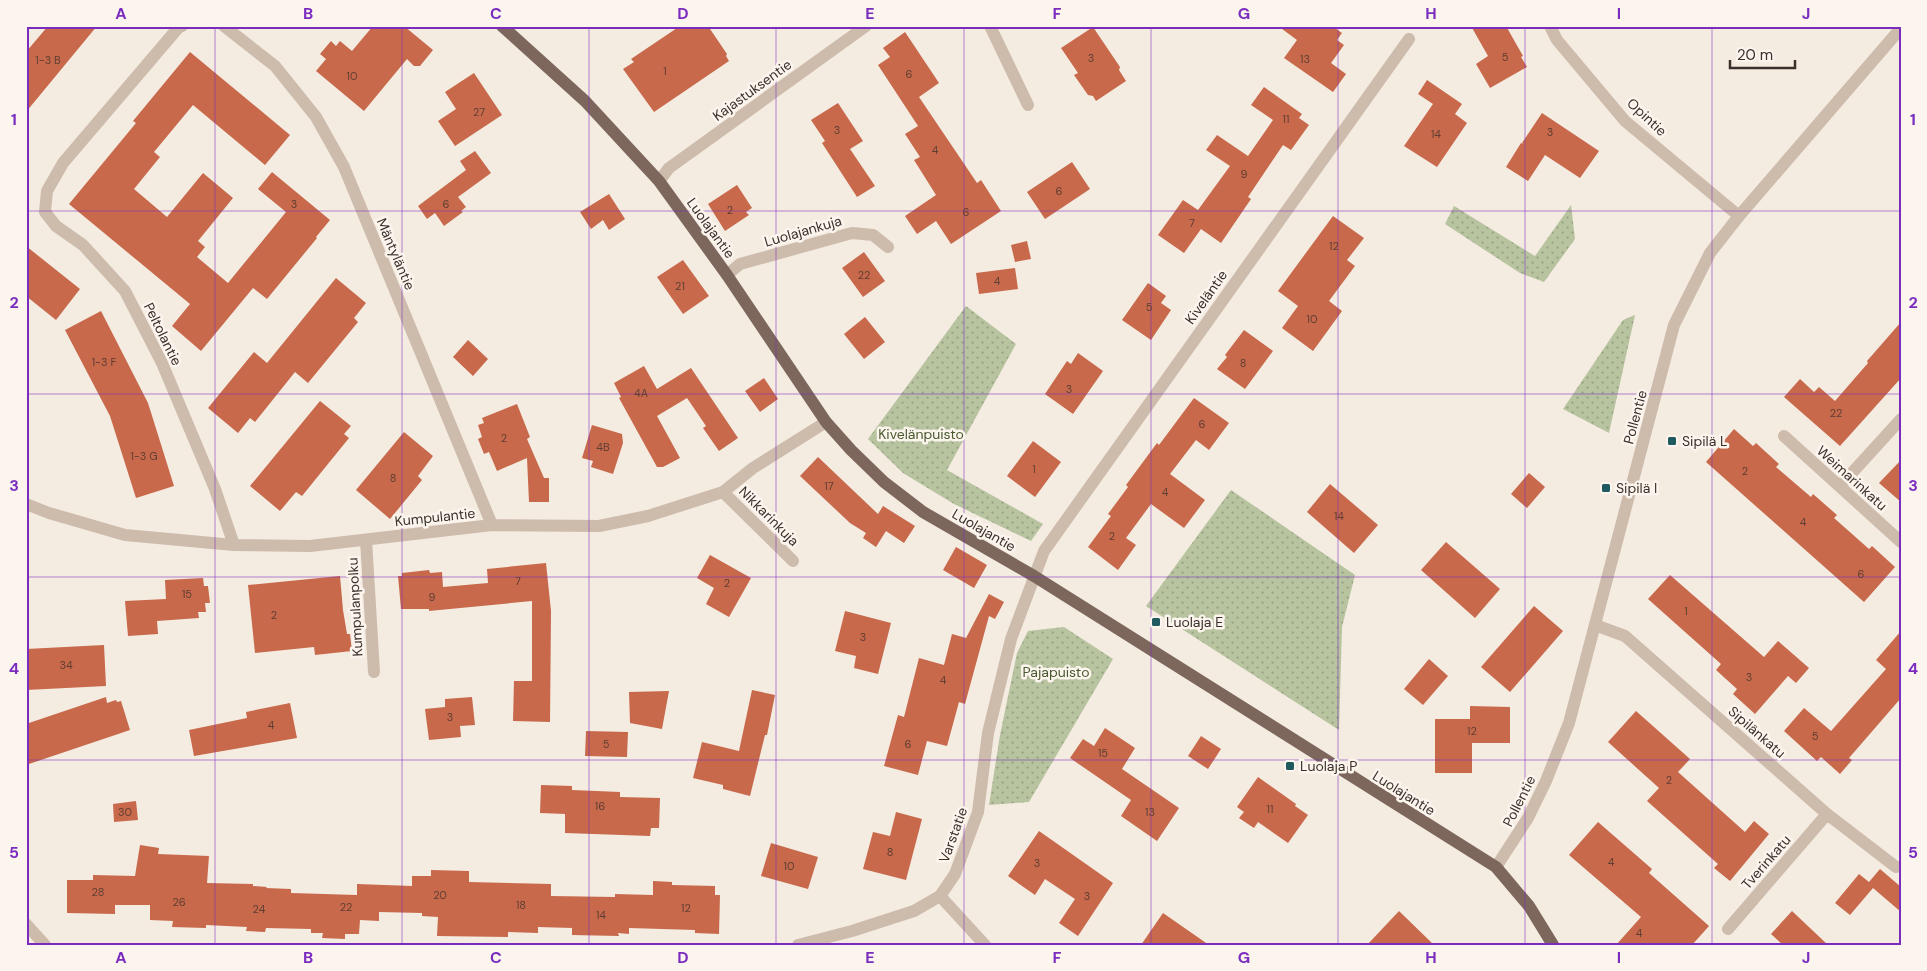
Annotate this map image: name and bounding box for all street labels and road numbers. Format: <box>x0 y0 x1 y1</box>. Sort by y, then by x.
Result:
street label: Kajastuksentie <box>709 55 795 125</box>
street label: Opintie <box>1623 94 1671 140</box>
street label: Luolajantie <box>683 194 739 262</box>
street label: Luolajankuja <box>762 211 844 251</box>
street label: Mäntyläntie <box>373 215 419 293</box>
street label: Kiveläntie <box>1181 266 1231 328</box>
street label: Peltolantie <box>140 300 186 369</box>
street label: Pollentie <box>1619 388 1651 446</box>
street label: Weimarinkatu <box>1813 442 1891 514</box>
street label: Nikkarinkuja <box>735 482 803 550</box>
street label: Kumpulantie <box>394 504 476 530</box>
street label: Luolajantie <box>949 505 1019 555</box>
street label: Kumpulanpolku <box>343 557 367 657</box>
street label: Sipilänkatu <box>1725 702 1789 762</box>
street label: Luolajantie <box>1369 767 1439 819</box>
street label: Pollentie <box>1498 772 1540 830</box>
street label: Varstatie <box>935 805 971 865</box>
street label: Tverinkatu <box>1737 831 1795 893</box>

